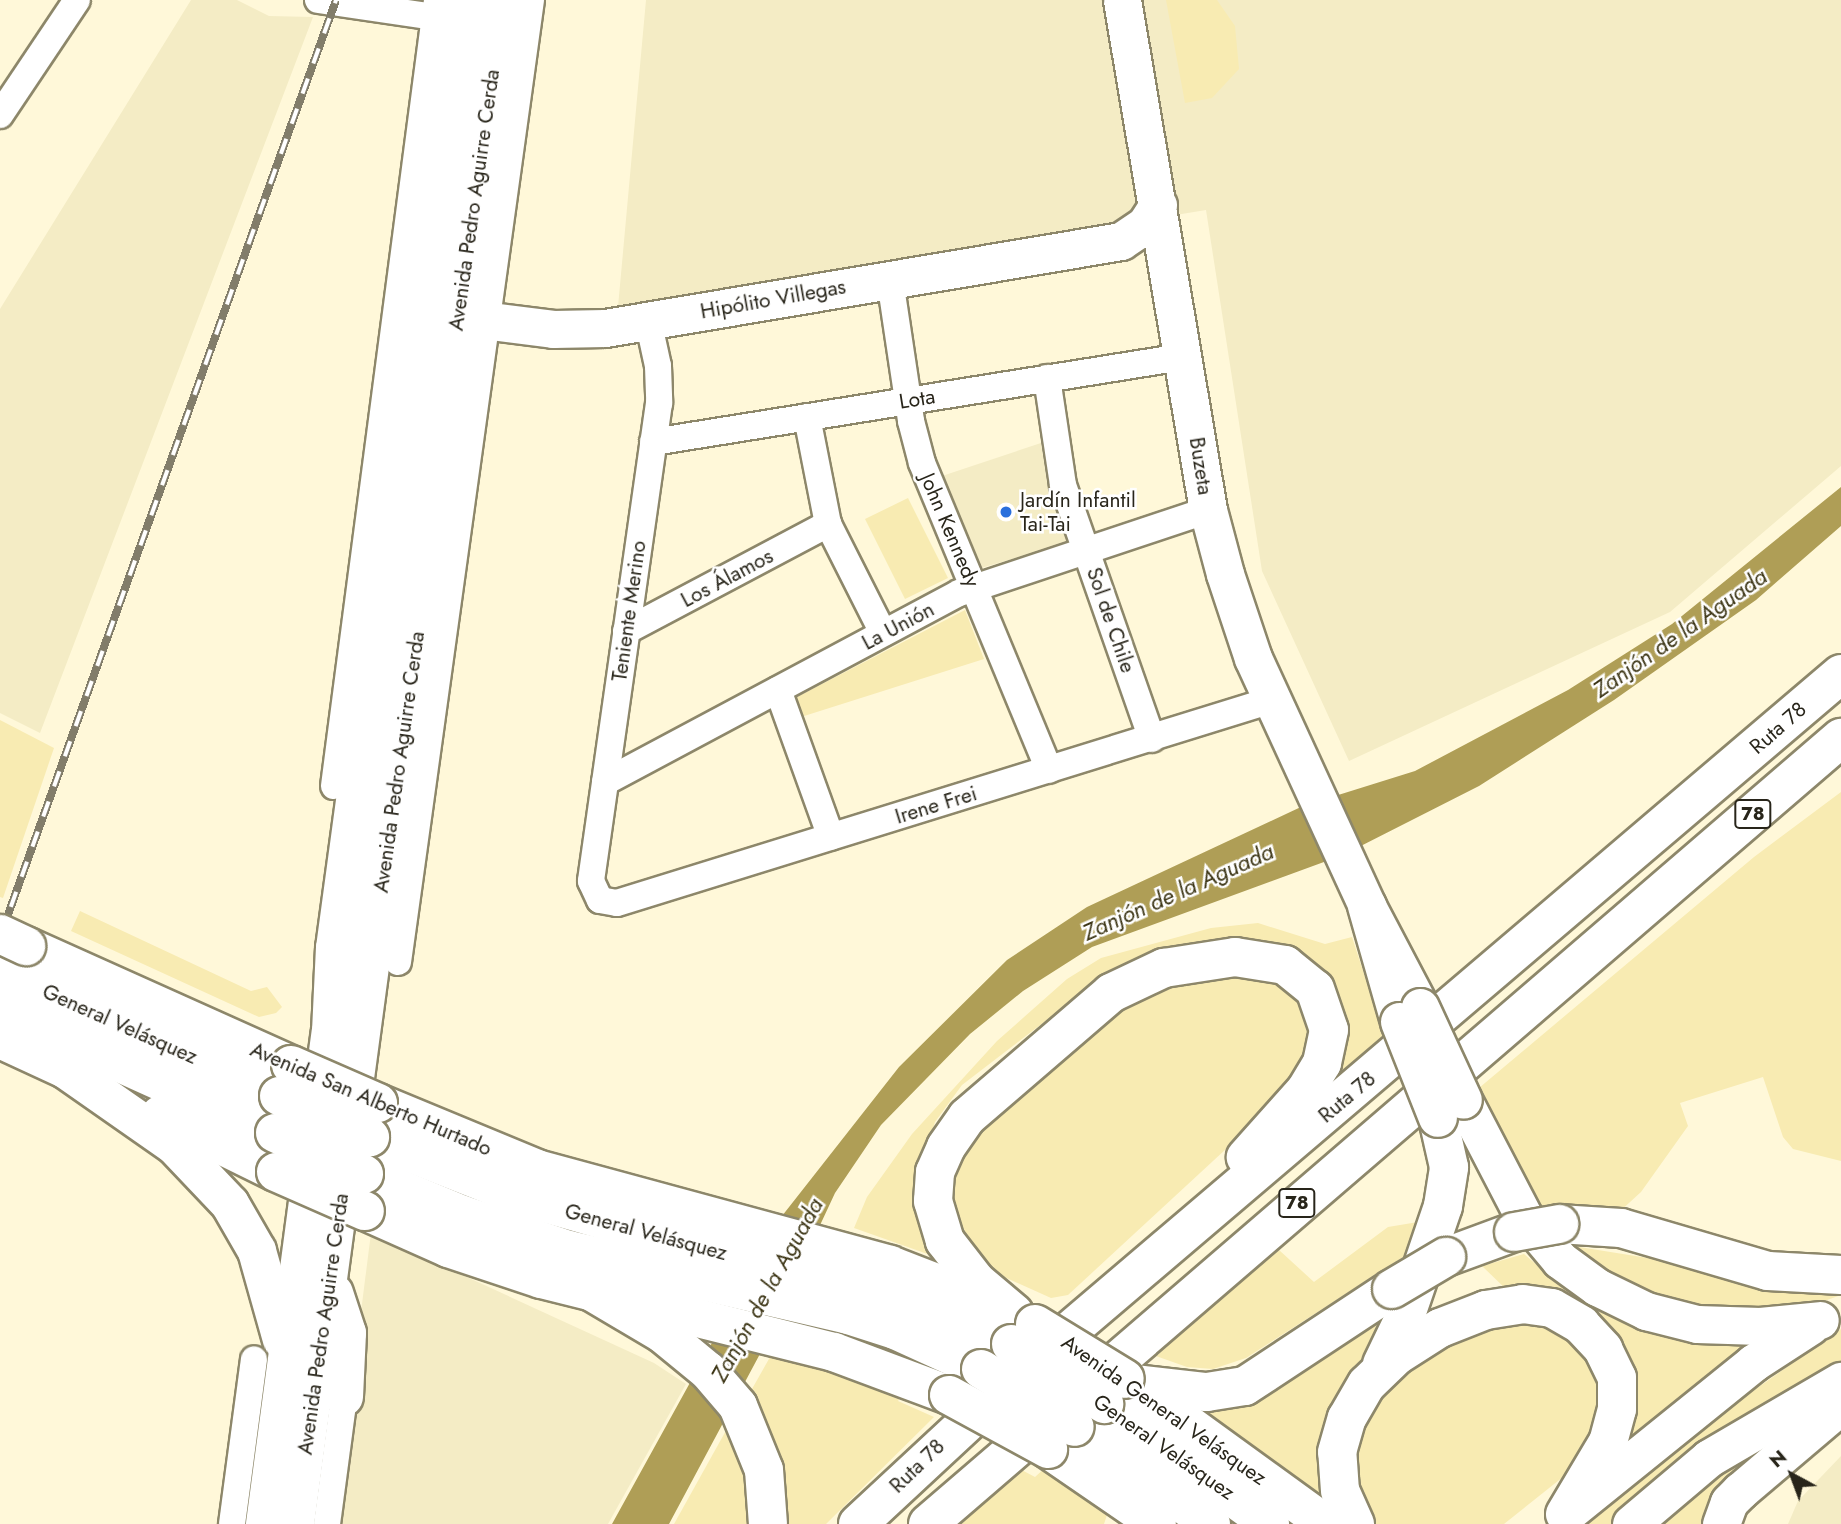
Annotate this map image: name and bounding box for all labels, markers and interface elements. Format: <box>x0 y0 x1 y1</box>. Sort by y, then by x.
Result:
street label: Avenida Pedro Aguirre Cerda <box>443 68 505 332</box>
street label: Hipólito Villegas <box>698 274 848 324</box>
street label: Lota <box>897 384 937 414</box>
street label: Buzeta <box>1184 435 1218 497</box>
street label: John Kennedy <box>915 469 985 591</box>
place label: Jardín Infantil Tai-Tai <box>1020 487 1136 537</box>
marker: Jardín Infantil Tai-Tai <box>998 504 1014 520</box>
street label: Teniente Merino <box>607 539 651 683</box>
street label: Los Álamos <box>677 543 777 613</box>
water label: Zanjón de la Aguada <box>1588 563 1772 703</box>
street label: Sol de Chile <box>1081 564 1141 676</box>
street label: La Unión <box>858 597 938 655</box>
street label: Avenida Pedro Aguirre Cerda <box>368 630 430 894</box>
street label: Ruta 78 <box>1745 697 1811 759</box>
street label: Irene Frei <box>892 781 980 829</box>
road number: 78 <box>1734 799 1772 830</box>
water label: Zanjón de la Aguada <box>1078 837 1278 947</box>
street label: General Velásquez <box>39 979 201 1069</box>
street label: Avenida San Alberto Hurtado <box>247 1037 495 1161</box>
street label: Ruta 78 <box>1313 1066 1381 1128</box>
road number: 78 <box>1278 1188 1316 1218</box>
street label: Avenida Pedro Aguirre Cerda <box>292 1192 354 1456</box>
water label: Zanjón de la Aguada <box>705 1193 829 1387</box>
street label: General Velásquez <box>562 1198 730 1266</box>
street label: Avenida General Velásquez <box>1057 1330 1271 1490</box>
street label: General Velásquez <box>1088 1389 1240 1505</box>
street label: Ruta 78 <box>884 1434 950 1498</box>
north arrow <box>1757 1440 1827 1510</box>
text: N <box>1763 1444 1792 1474</box>

